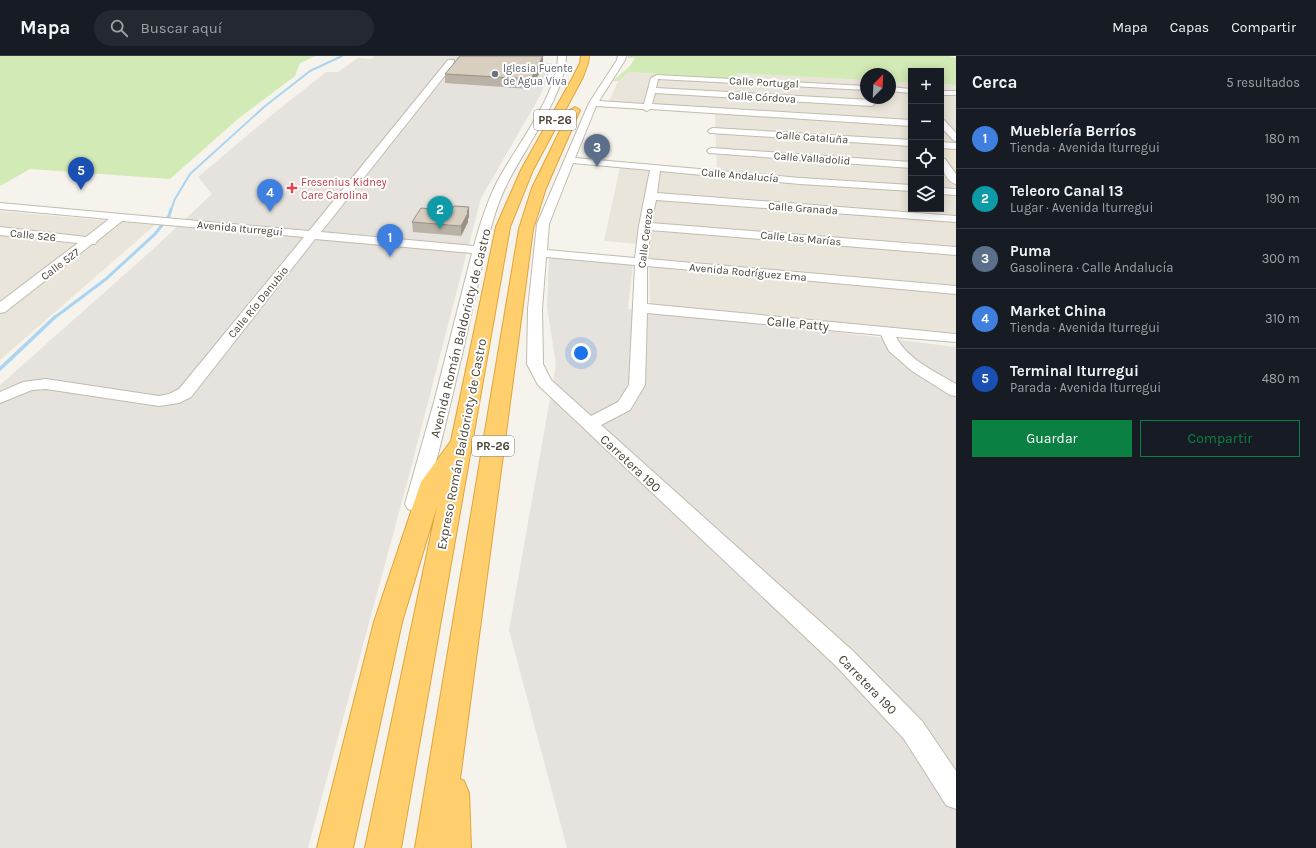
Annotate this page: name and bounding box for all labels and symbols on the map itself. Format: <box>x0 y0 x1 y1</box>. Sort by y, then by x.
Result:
place label: Iglesia Fuente de Agua Viva <box>503 62 573 88</box>
north arrow <box>860 68 896 104</box>
marker: Iglesia Fuente de Agua Viva <box>490 69 500 79</box>
street label: Calle Portugal <box>729 74 799 91</box>
street label: Calle Córdova <box>728 89 796 106</box>
road number: PR-26 <box>534 110 576 130</box>
street label: Calle Cataluña <box>775 128 849 147</box>
pin: 3 <box>584 134 610 167</box>
street label: Calle Valladolid <box>773 149 851 168</box>
pin: 5 <box>68 157 94 190</box>
street label: Calle Andalucía <box>701 166 779 185</box>
place label: Fresenius Kidney Care Carolina <box>301 176 387 202</box>
pin: 4 <box>257 179 283 212</box>
marker: Fresenius Kidney Care Carolina <box>286 182 298 194</box>
pin: 2 <box>427 196 453 229</box>
street label: Calle Granada <box>768 200 838 217</box>
street label: Calle Cerezo <box>635 207 656 269</box>
street label: Avenida Iturregui <box>197 218 283 239</box>
pin: 1 <box>377 224 403 257</box>
street label: Calle 526 <box>9 227 57 244</box>
street label: Avenida Román Baldorioty de Castro <box>427 227 494 439</box>
street label: Calle Las Marías <box>760 228 842 249</box>
street label: Calle 527 <box>38 246 82 283</box>
street label: Avenida Rodríguez Ema <box>689 261 807 284</box>
street label: Calle Río Danubio <box>226 264 291 341</box>
street label: Calle Patty <box>766 313 830 334</box>
street label: Expreso Román Baldorioty de Castro <box>434 337 489 551</box>
your location <box>571 343 591 363</box>
street label: Carretera 190 <box>597 432 664 495</box>
road number: PR-26 <box>472 436 514 456</box>
street label: Carretera 190 <box>835 651 900 718</box>

